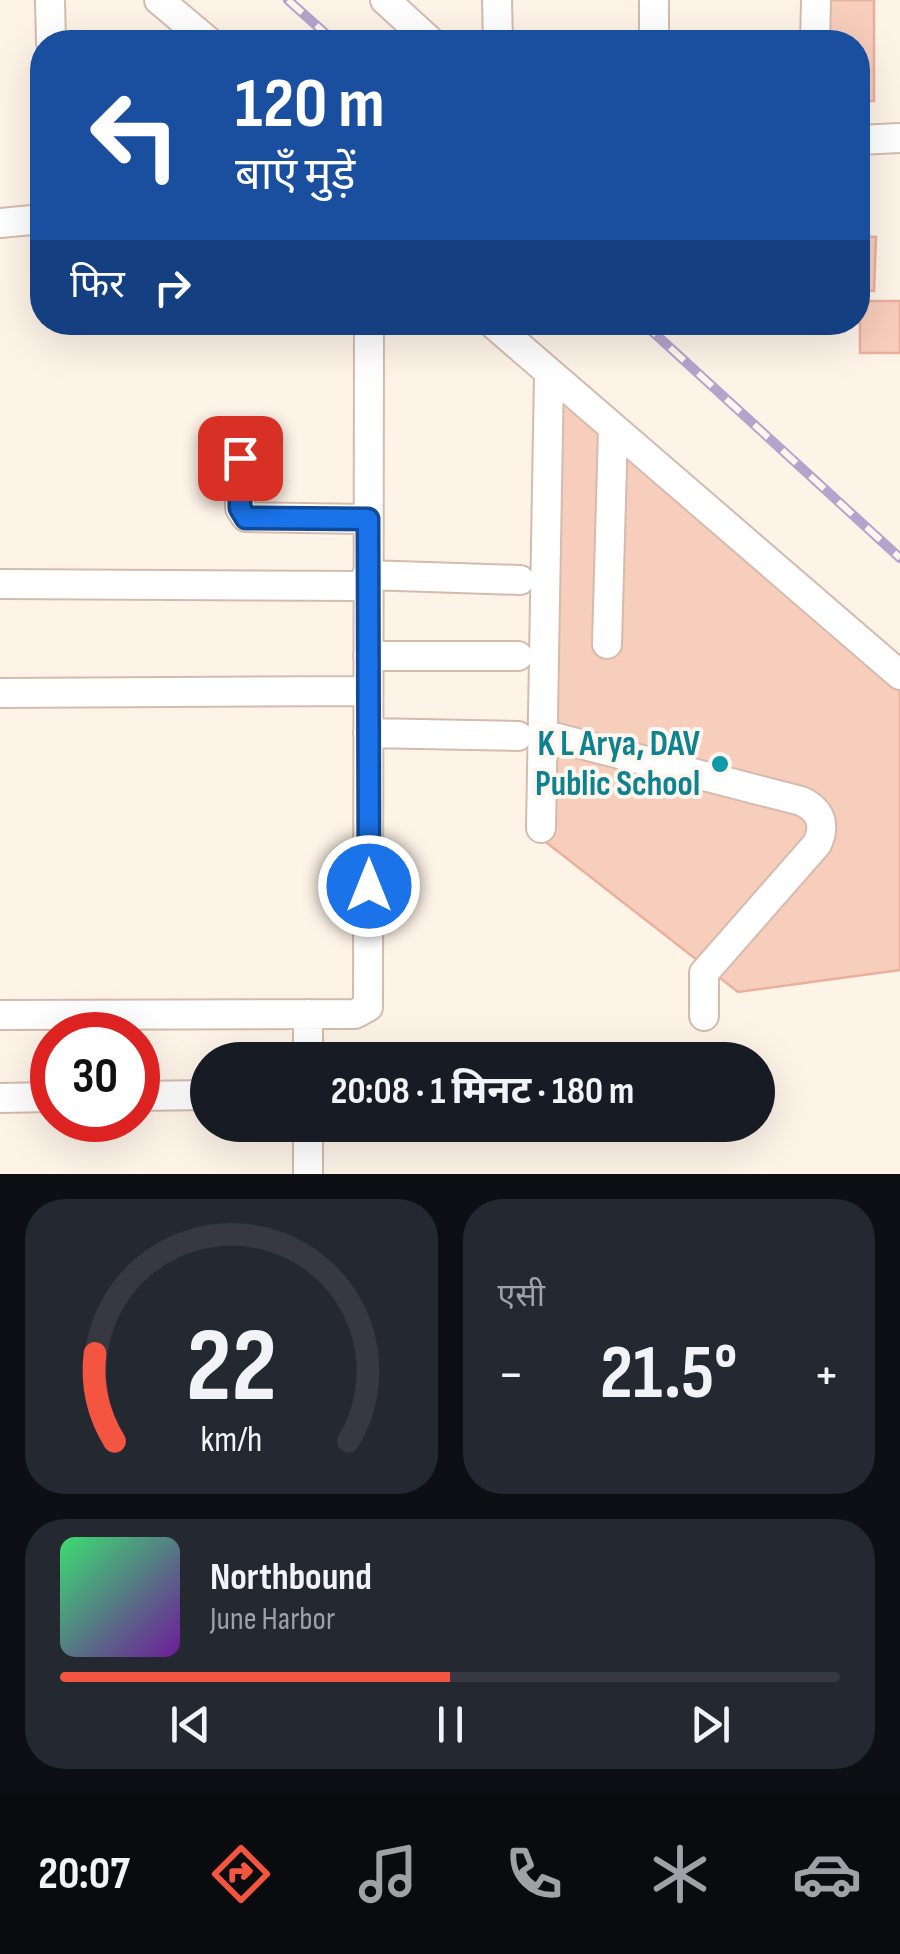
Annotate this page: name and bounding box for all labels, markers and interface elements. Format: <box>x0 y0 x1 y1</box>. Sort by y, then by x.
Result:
text: 120 m <box>235 63 385 147</box>
icon: left <box>70 70 200 200</box>
text: बाएँ मुड़ें <box>235 148 355 203</box>
icon: right <box>145 260 200 315</box>
text: फिर <box>70 263 125 308</box>
pin <box>198 416 283 501</box>
icon: arrive <box>213 431 268 486</box>
place label: K L Arya, DAV Public School <box>535 723 700 806</box>
marker: K L Arya, DAV Public School <box>709 753 731 775</box>
position arrow <box>317 834 421 938</box>
speed limit sign: 30 <box>30 1012 160 1142</box>
text: 20:08 · 1 मिनट · 180 m <box>331 1069 634 1114</box>
text: एसी <box>498 1277 545 1316</box>
text: 22 <box>186 1305 277 1430</box>
text: 21.5° <box>600 1329 738 1420</box>
text: − <box>498 1342 524 1409</box>
text: + <box>813 1342 840 1409</box>
text: km/h <box>200 1419 262 1462</box>
text: Northbound <box>210 1555 372 1600</box>
text: June Harbor <box>210 1600 335 1639</box>
icon: previous <box>163 1697 218 1752</box>
icon: pause <box>423 1697 478 1752</box>
icon: next <box>683 1697 738 1752</box>
icon: directions <box>206 1839 276 1909</box>
icon: music <box>353 1839 423 1909</box>
icon: phone <box>499 1839 569 1909</box>
icon: climate <box>645 1839 715 1909</box>
icon: car <box>792 1839 862 1909</box>
text: 20:07 <box>38 1847 130 1902</box>

